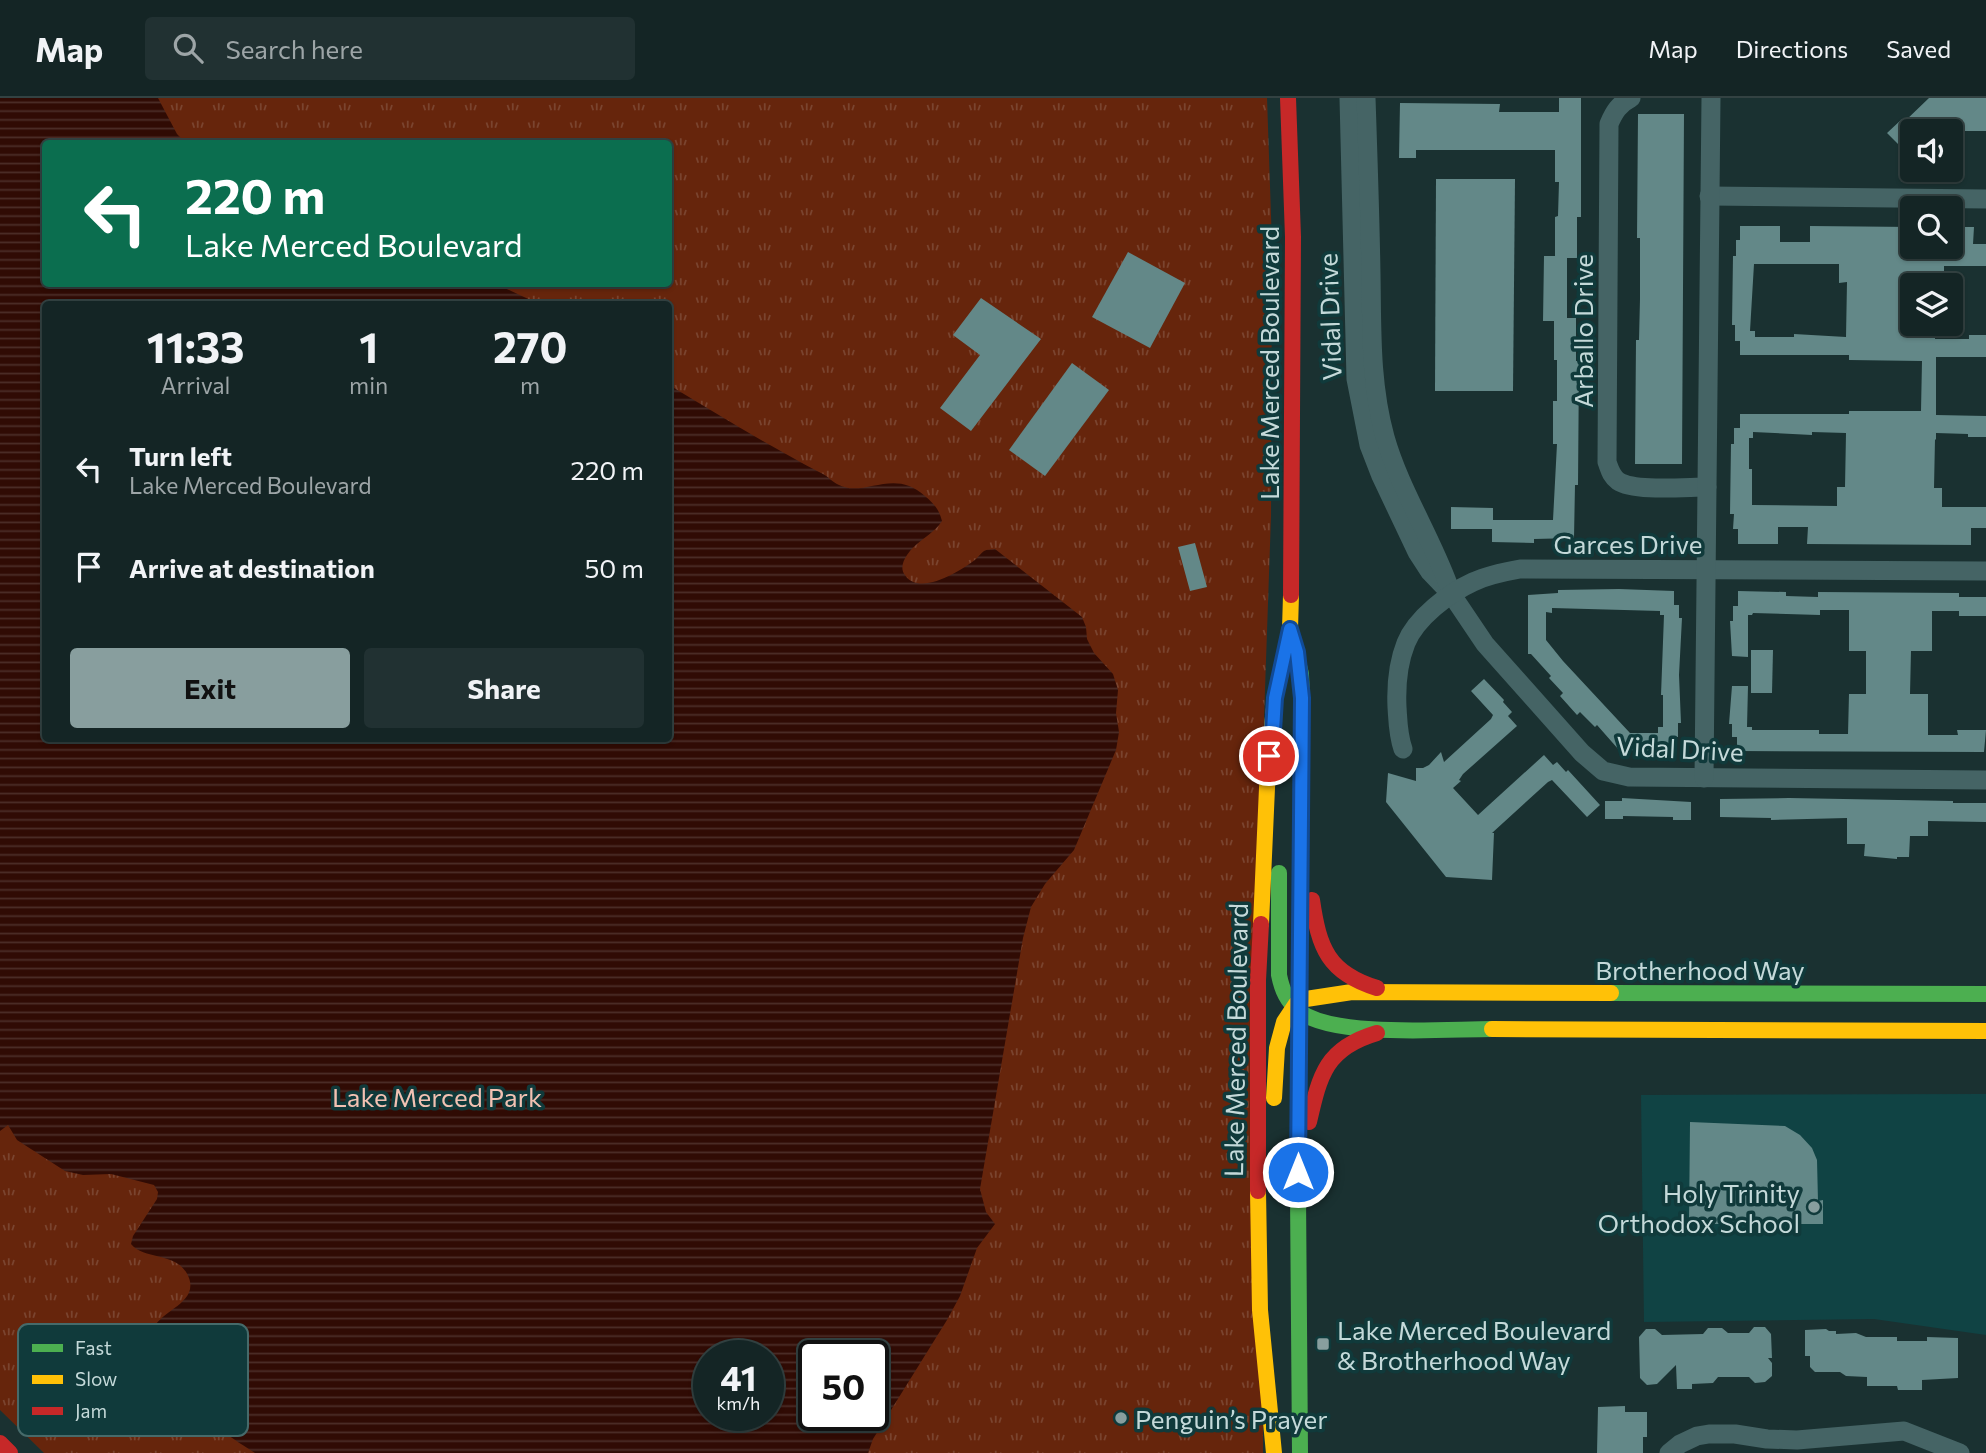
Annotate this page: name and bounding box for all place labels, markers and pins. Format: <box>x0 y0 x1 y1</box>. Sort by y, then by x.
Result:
pin <box>1239 726 1299 786</box>
place label: Holy Trinity Orthodox School <box>1598 1177 1800 1238</box>
marker: Holy Trinity Orthodox School <box>1806 1199 1822 1215</box>
place label: Lake Merced Boulevard & Brotherhood Way <box>1337 1314 1611 1375</box>
marker: Lake Merced Boulevard & Brotherhood Way <box>1315 1336 1331 1352</box>
place label: Penguin’s Prayer <box>1135 1403 1328 1434</box>
marker: Penguin’s Prayer <box>1113 1410 1129 1426</box>

